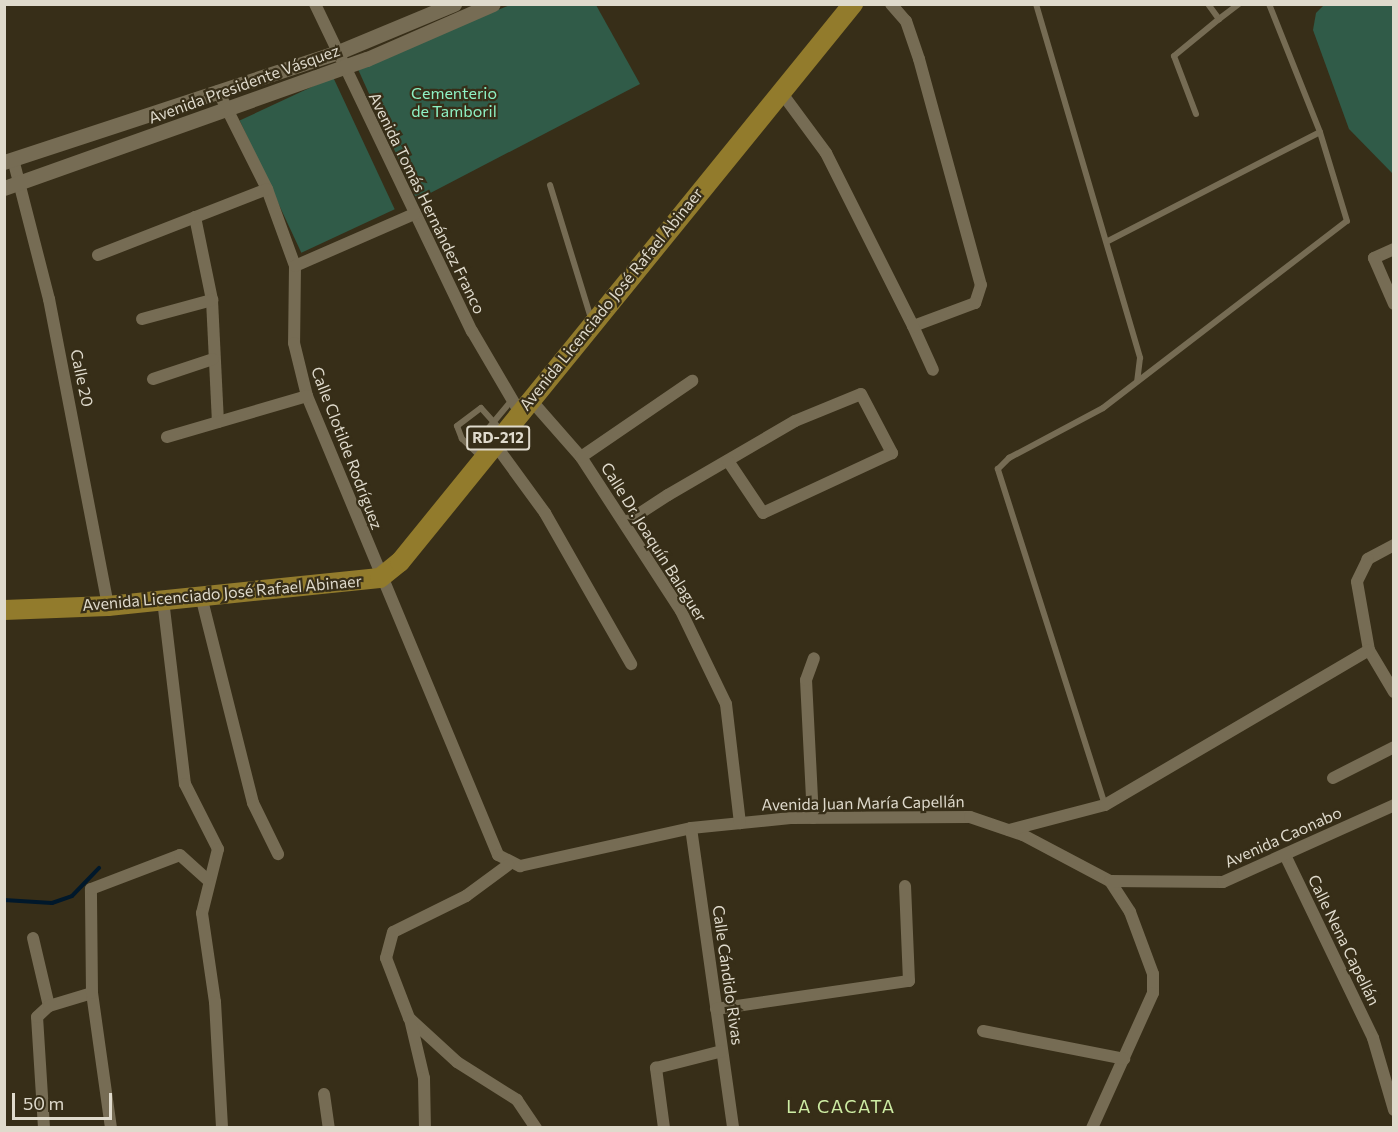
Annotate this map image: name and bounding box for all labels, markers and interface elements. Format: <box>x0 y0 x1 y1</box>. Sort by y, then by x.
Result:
street label: Avenida Presidente Vásquez <box>146 40 342 128</box>
park label: Cementerio de Tamboril <box>411 83 497 121</box>
street label: Avenida Tomás Hernández Franco <box>365 89 489 317</box>
street label: Avenida Licenciado José Rafael Abinaer <box>515 184 707 414</box>
street label: Calle 20 <box>67 348 97 408</box>
street label: Calle Clotilde Rodríguez <box>307 364 387 532</box>
road number: RD-212 <box>465 426 531 450</box>
street label: Calle Dr. Joaquín Balaguer <box>597 459 711 625</box>
street label: Avenida Licenciado José Rafael Abinaer <box>81 571 363 615</box>
street label: Avenida Juan María Capellán <box>761 792 965 814</box>
street label: Avenida Caonabo <box>1221 803 1345 871</box>
street label: Calle Nena Capellán <box>1304 872 1384 1008</box>
street label: Calle Cándido Rivas <box>709 904 747 1046</box>
scale bar <box>15 1081 116 1119</box>
text: 50 m <box>23 1092 64 1114</box>
district label: LA CACATA <box>786 1095 896 1117</box>

